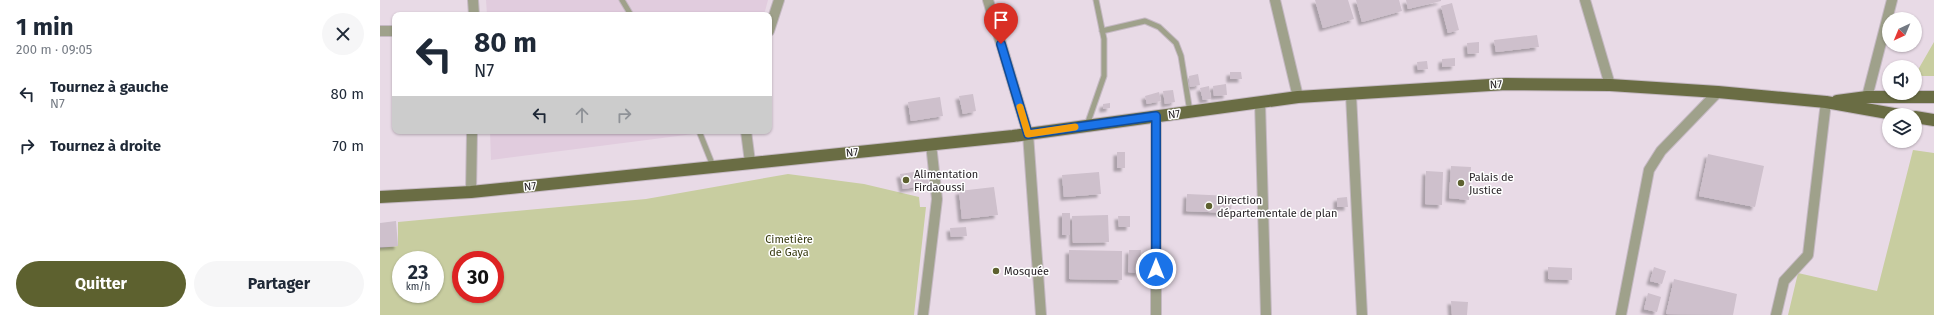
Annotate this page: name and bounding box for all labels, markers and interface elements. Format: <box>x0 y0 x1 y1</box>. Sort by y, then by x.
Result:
pin <box>984 3 1018 44</box>
icon: arrive <box>990 9 1012 31</box>
north arrow <box>1882 12 1922 52</box>
map controls <box>1882 12 1922 148</box>
text: 1 min <box>16 13 74 41</box>
button: close <box>322 13 364 55</box>
text: 80 m <box>474 26 537 59</box>
icon: left <box>408 28 460 80</box>
text: 200 m · 09:05 <box>16 42 92 57</box>
text: N7 <box>474 60 494 82</box>
button: sound <box>1882 60 1922 100</box>
text: Tournez à gauche <box>50 78 169 96</box>
street label: N7 <box>1489 78 1503 91</box>
icon: left <box>16 83 38 105</box>
text: 80 m <box>331 85 364 103</box>
text: N7 <box>50 96 65 111</box>
icon: left <box>529 104 551 126</box>
icon: ahead <box>571 104 593 126</box>
icon: right <box>613 104 635 126</box>
street label: N7 <box>1167 107 1181 122</box>
button: layers <box>1882 108 1922 148</box>
icon: right <box>16 135 38 157</box>
text: Tournez à droite <box>50 137 161 155</box>
text: 70 m <box>332 137 364 155</box>
street label: N7 <box>845 145 859 160</box>
place label: Alimentation Firdaoussi <box>914 168 978 194</box>
place label: Palais de Justice <box>1469 171 1514 197</box>
marker: Alimentation Firdaoussi <box>901 175 911 185</box>
marker: Palais de Justice <box>1456 178 1466 188</box>
street label: N7 <box>523 179 537 194</box>
place label: Direction départementale de plan <box>1217 194 1337 220</box>
marker: Direction départementale de plan <box>1204 201 1214 211</box>
park label: Cimetière de Gaya <box>765 233 813 259</box>
position arrow <box>1135 248 1177 290</box>
speed limit sign: 30 <box>452 251 504 303</box>
text: 23 <box>408 260 428 284</box>
button: Quitter <box>16 261 186 307</box>
button: Partager <box>194 261 364 307</box>
place label: Mosquée <box>1004 265 1049 278</box>
marker: Mosquée <box>991 266 1001 276</box>
text: km/h <box>406 281 430 293</box>

